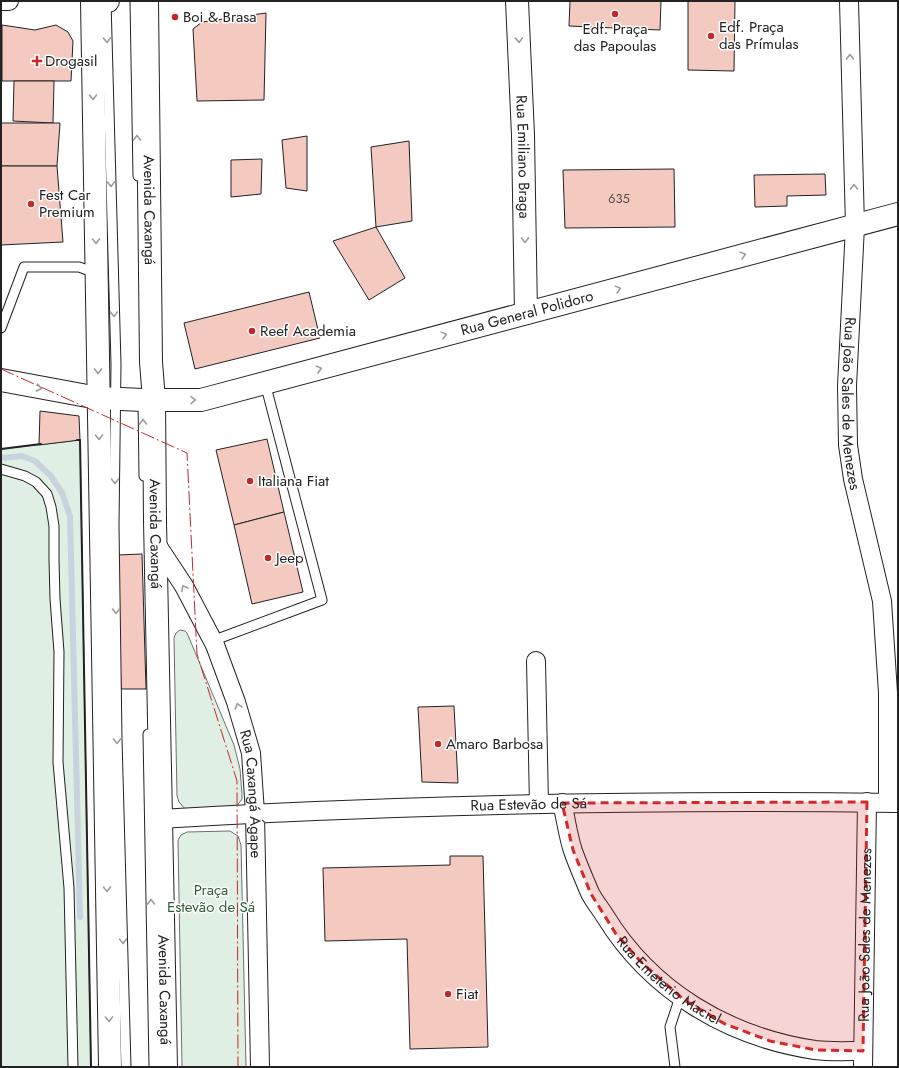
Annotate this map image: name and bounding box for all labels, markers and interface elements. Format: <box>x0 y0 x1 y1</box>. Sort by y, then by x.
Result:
place label: Boi & Brasa <box>183 6 257 28</box>
marker: Edf. Praça das Papoulas <box>610 9 620 19</box>
marker: Boi & Brasa <box>170 12 180 22</box>
place label: Edf. Praça das Prímulas <box>719 16 799 55</box>
place label: Edf. Praça das Papoulas <box>574 18 656 57</box>
marker: Edf. Praça das Prímulas <box>706 31 716 41</box>
one-way arrow <box>103 37 111 43</box>
one-way arrow <box>515 37 523 43</box>
place label: Drogasil <box>45 50 97 72</box>
one-way arrow <box>846 54 855 60</box>
marker: Drogasil <box>32 56 42 66</box>
one-way arrow <box>89 94 97 100</box>
street label: Rua Emiliano Braga <box>510 95 535 219</box>
one-way arrow <box>133 135 141 141</box>
street label: Avenida Caxangá <box>138 155 161 265</box>
one-way arrow <box>107 181 115 187</box>
place label: Fest Car Premium <box>39 184 95 223</box>
one-way arrow <box>849 184 858 190</box>
house number: 635 <box>608 189 630 208</box>
marker: Fest Car Premium <box>26 199 36 209</box>
one-way arrow <box>520 237 529 243</box>
one-way arrow <box>92 238 100 244</box>
one-way arrow <box>740 252 747 260</box>
street label: Rua General Polidoro <box>458 285 596 341</box>
one-way arrow <box>614 285 621 294</box>
one-way arrow <box>110 311 119 317</box>
street label: Rua João Sales de Menezes <box>836 316 866 492</box>
place label: Reef Academia <box>260 320 356 342</box>
marker: Reef Academia <box>247 326 257 336</box>
one-way arrow <box>441 331 448 340</box>
one-way arrow <box>316 365 322 373</box>
one-way arrow <box>94 368 102 374</box>
one-way arrow <box>36 383 42 392</box>
one-way arrow <box>190 396 196 404</box>
one-way arrow <box>139 419 147 425</box>
one-way arrow <box>95 434 103 440</box>
place label: Italiana Fiat <box>258 470 329 492</box>
marker: Italiana Fiat <box>245 476 255 486</box>
one-way arrow <box>111 478 119 484</box>
street label: Avenida Caxangá <box>144 479 167 589</box>
place label: Jeep <box>274 547 304 569</box>
marker: Jeep <box>263 553 273 563</box>
one-way arrow <box>182 585 189 592</box>
one-way arrow <box>112 608 120 614</box>
one-way arrow <box>234 703 243 710</box>
street label: Rua Caxangá Ágape <box>234 727 267 859</box>
place label: Amaro Barbosa <box>446 733 543 755</box>
one-way arrow <box>113 738 121 744</box>
marker: Amaro Barbosa <box>433 739 443 749</box>
street label: Rua Estevão de Sá <box>470 792 587 817</box>
street label: Rua João Sales de Menezes <box>853 848 877 1022</box>
park label: Praça Estevão de Sá <box>167 879 255 918</box>
one-way arrow <box>103 886 111 892</box>
one-way arrow <box>147 899 155 905</box>
street label: Rua Emeterio Maciel <box>611 931 725 1030</box>
street label: Avenida Caxangá <box>152 934 177 1045</box>
one-way arrow <box>118 938 127 944</box>
place label: Fiat <box>456 983 479 1005</box>
marker: Fiat <box>443 989 453 999</box>
one-way arrow <box>105 1016 113 1022</box>

